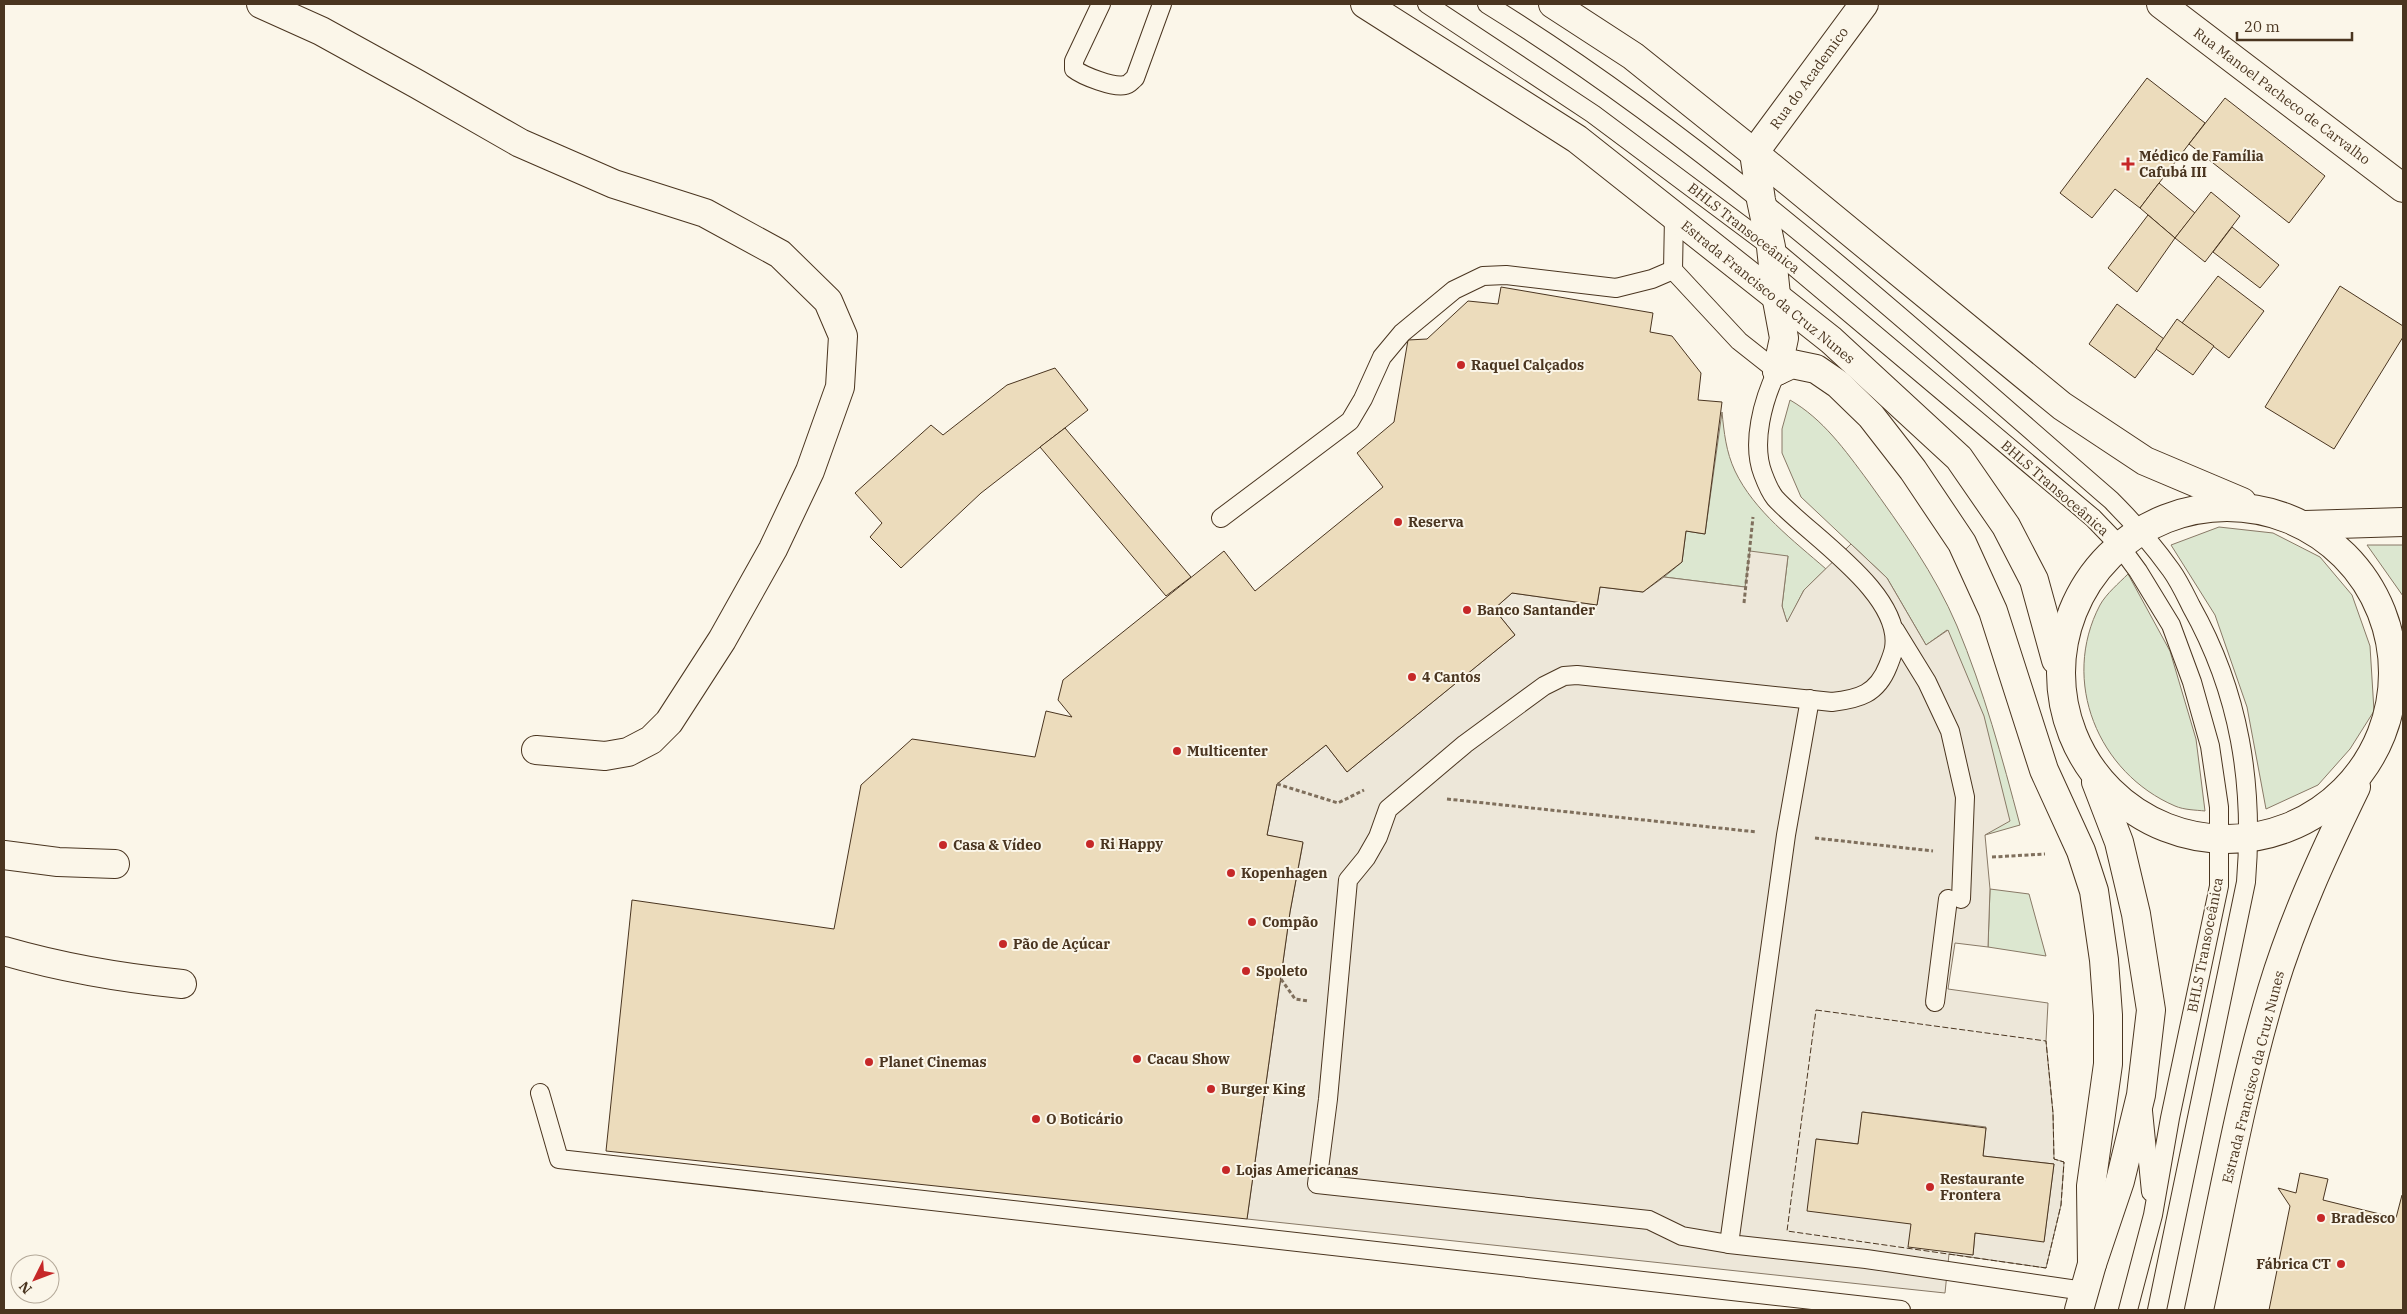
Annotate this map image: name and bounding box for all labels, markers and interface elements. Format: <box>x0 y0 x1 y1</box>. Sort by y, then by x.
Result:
scale bar <box>2237 10 2352 42</box>
text: 20 m <box>2244 17 2280 36</box>
street label: Rua do Academico <box>1766 23 1852 133</box>
street label: Rua Manoel Pacheco de Carvalho <box>2190 24 2374 168</box>
place label: Médico de Família Cafubá III <box>2139 147 2264 181</box>
marker: Médico de Família Cafubá III <box>2121 157 2135 171</box>
street label: BHLS Transoceânica <box>1684 179 1804 278</box>
street label: Estrada Francisco da Cruz Nunes <box>1677 216 1859 368</box>
place label: Raquel Calçados <box>1471 356 1584 374</box>
marker: Raquel Calçados <box>1455 359 1467 371</box>
street label: BHLS Transoceânica <box>1997 436 2113 540</box>
place label: Reserva <box>1408 513 1464 531</box>
marker: Reserva <box>1392 516 1404 528</box>
place label: Banco Santander <box>1477 601 1595 619</box>
marker: Banco Santander <box>1461 604 1473 616</box>
place label: 4 Cantos <box>1422 668 1481 686</box>
marker: 4 Cantos <box>1406 671 1418 683</box>
place label: Multicenter <box>1187 742 1268 760</box>
marker: Multicenter <box>1171 745 1183 757</box>
place label: Ri Happy <box>1100 835 1163 853</box>
place label: Casa & Vídeo <box>953 836 1041 854</box>
marker: Ri Happy <box>1084 838 1096 850</box>
marker: Casa & Vídeo <box>937 839 949 851</box>
place label: Kopenhagen <box>1241 864 1328 882</box>
marker: Kopenhagen <box>1225 867 1237 879</box>
street label: BHLS Transoceânica <box>2183 876 2227 1014</box>
place label: Compão <box>1262 913 1318 931</box>
marker: Compão <box>1246 916 1258 928</box>
place label: Pão de Açúcar <box>1013 935 1110 953</box>
marker: Pão de Açúcar <box>997 938 1009 950</box>
place label: Spoleto <box>1256 962 1308 980</box>
marker: Spoleto <box>1240 965 1252 977</box>
street label: Estrada Francisco da Cruz Nunes <box>2218 969 2288 1185</box>
place label: Cacau Show <box>1147 1050 1230 1068</box>
place label: Planet Cinemas <box>879 1053 987 1071</box>
marker: Cacau Show <box>1131 1053 1143 1065</box>
marker: Planet Cinemas <box>863 1056 875 1068</box>
place label: Burger King <box>1221 1080 1306 1098</box>
marker: Burger King <box>1205 1083 1217 1095</box>
place label: O Boticário <box>1046 1110 1123 1128</box>
marker: O Boticário <box>1030 1113 1042 1125</box>
place label: Lojas Americanas <box>1236 1161 1358 1179</box>
marker: Lojas Americanas <box>1220 1164 1232 1176</box>
place label: Restaurante Frontera <box>1940 1170 2025 1204</box>
marker: Restaurante Frontera <box>1924 1181 1936 1193</box>
place label: Bradesco <box>2331 1209 2395 1227</box>
marker: Bradesco <box>2315 1212 2327 1224</box>
north arrow <box>10 1254 60 1304</box>
place label: Fábrica CT <box>2256 1255 2331 1273</box>
marker: Fábrica CT <box>2335 1258 2347 1270</box>
text: N <box>15 1278 36 1298</box>

